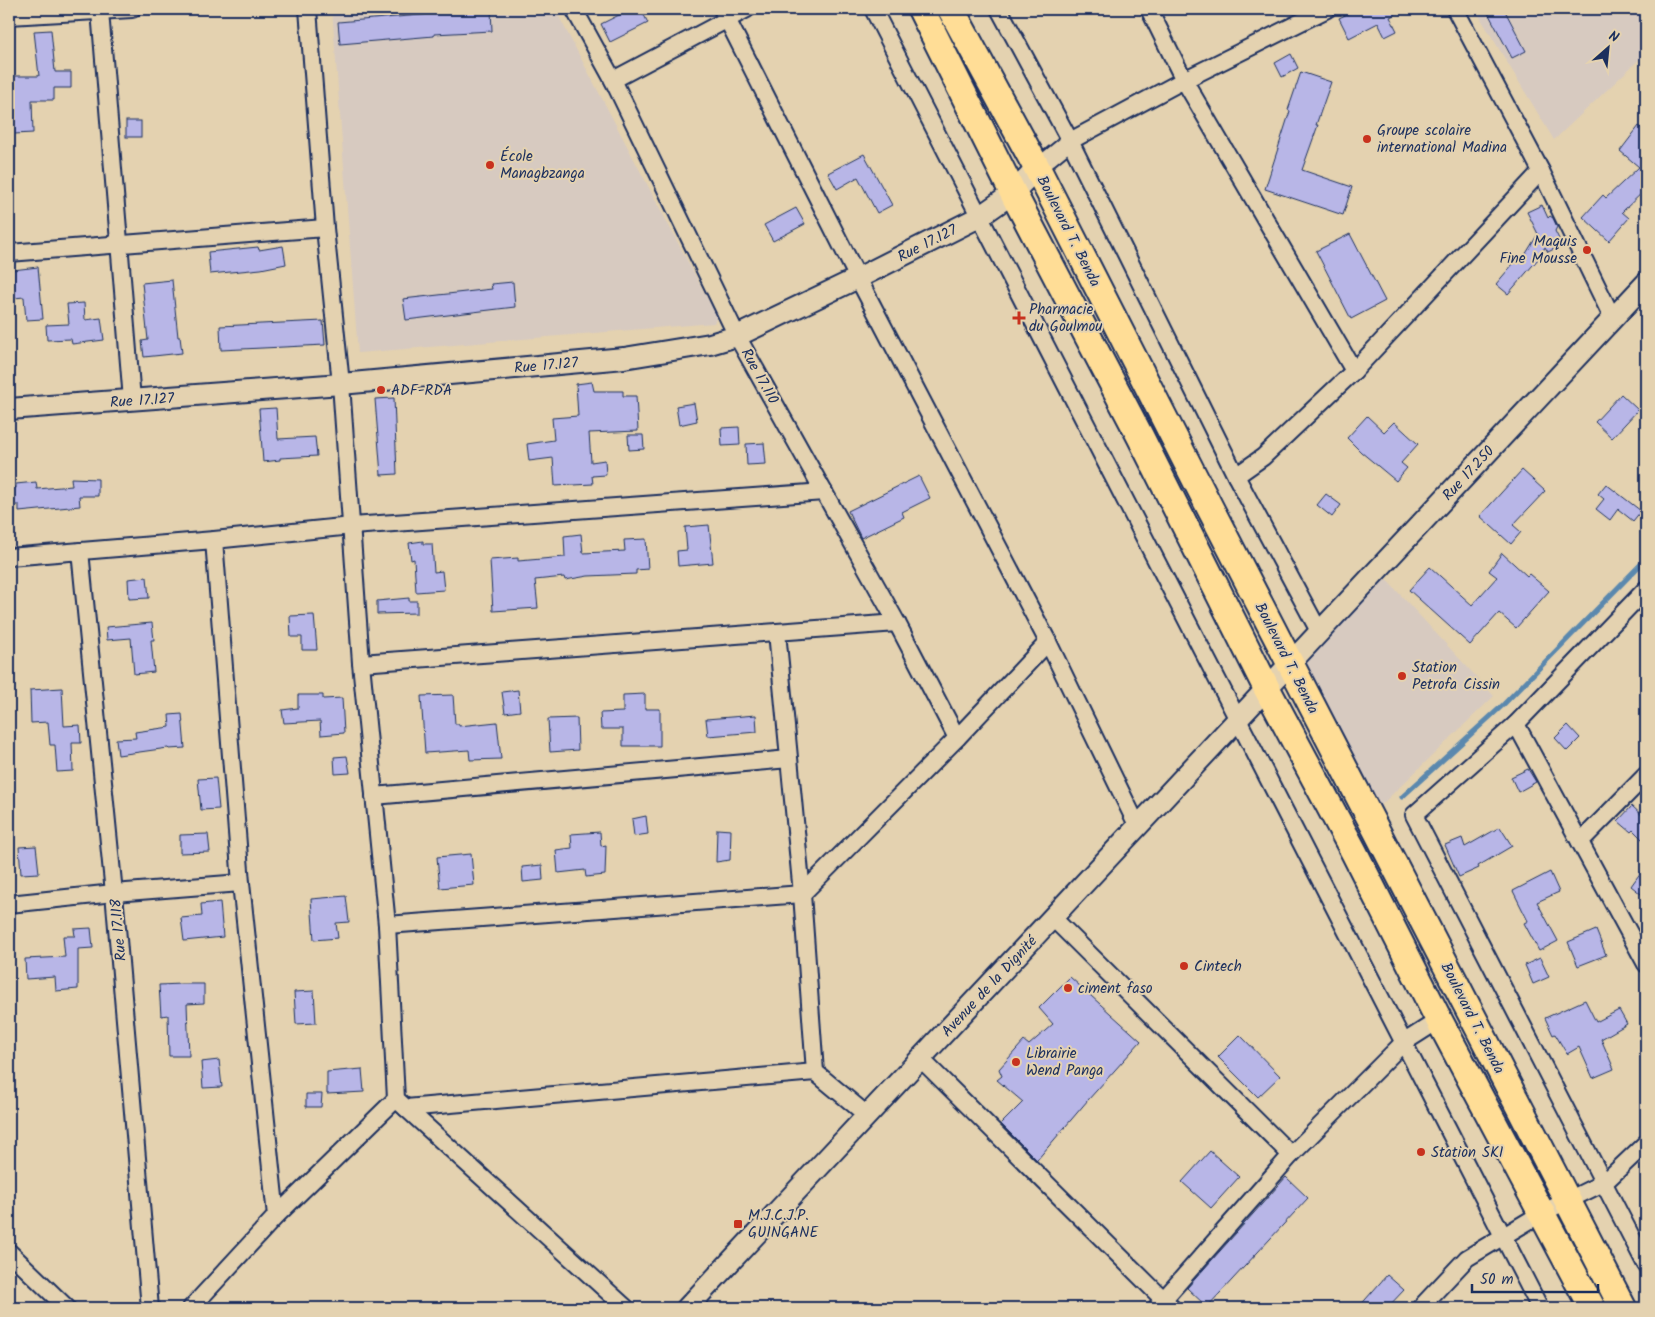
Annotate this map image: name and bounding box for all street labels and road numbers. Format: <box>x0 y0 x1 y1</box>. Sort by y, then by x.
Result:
street label: Boulevard T. Benda <box>1030 172 1107 291</box>
street label: Rue 17.127 <box>893 218 962 269</box>
street label: Rue 17.110 <box>734 344 785 409</box>
street label: Rue 17.127 <box>513 351 580 381</box>
street label: Rue 17.127 <box>109 387 176 415</box>
street label: Rue 17.250 <box>1437 440 1501 507</box>
street label: Boulevard T. Benda <box>1248 599 1325 718</box>
street label: Rue 17.118 <box>104 897 134 962</box>
street label: Avenue de la Dignité <box>936 929 1044 1043</box>
street label: Boulevard T. Benda <box>1434 959 1511 1078</box>

